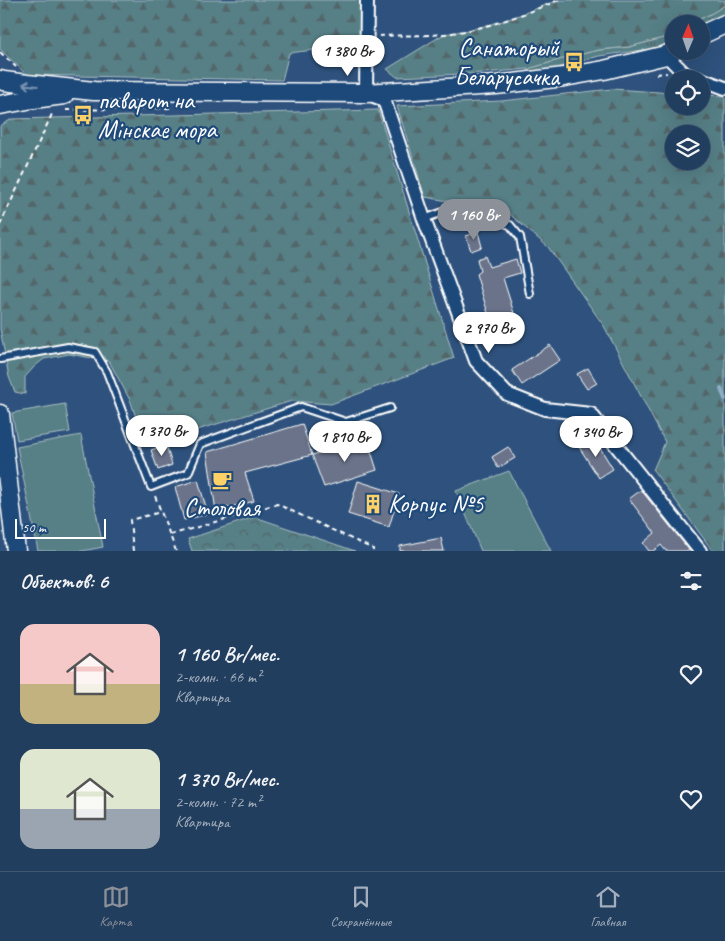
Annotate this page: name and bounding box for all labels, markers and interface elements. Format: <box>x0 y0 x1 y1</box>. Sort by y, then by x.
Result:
north arrow <box>665 15 710 60</box>
map controls <box>665 15 710 170</box>
place label: Санаторый Беларусачка <box>454 32 561 93</box>
pin: 1 380 Br <box>296 34 400 77</box>
text: 1 380 Br <box>323 41 373 61</box>
bus stop icon: Санаторый Беларусачка <box>563 51 585 73</box>
button: locate <box>665 70 710 115</box>
one-way arrow <box>22 80 38 90</box>
place label: паварот на Мінскае мора <box>98 85 219 146</box>
bus stop icon: паварот на Мінскае мора <box>72 104 94 126</box>
button: layers <box>665 125 710 170</box>
pin: 1 160 Br <box>422 198 526 241</box>
text: 1 160 Br <box>448 205 500 225</box>
pin: 2 970 Br <box>437 312 541 354</box>
text: 2 970 Br <box>464 318 514 338</box>
pin: 1 370 Br <box>110 414 214 457</box>
pin: 1 340 Br <box>544 416 648 458</box>
pin: 1 810 Br <box>293 420 397 463</box>
text: 1 370 Br <box>137 421 187 441</box>
text: 1 340 Br <box>571 422 621 442</box>
text: 1 810 Br <box>320 427 370 447</box>
cafe icon: Столовая <box>211 469 233 491</box>
place label: Корпус №5 <box>388 488 485 520</box>
place label: Столовая <box>184 492 261 524</box>
building icon: Корпус №5 <box>362 493 384 515</box>
scale bar <box>15 516 106 539</box>
text: 50 m <box>22 519 46 536</box>
icon: filters <box>677 567 705 595</box>
text: Объектов: 6 <box>20 568 108 594</box>
text: 1 160 Br/мес. <box>175 641 279 667</box>
icon: home <box>60 644 120 704</box>
icon: heart <box>677 660 705 688</box>
text: 2-комн. · 66 m² <box>175 667 261 687</box>
text: Квартира <box>175 687 230 707</box>
text: 1 370 Br/мес. <box>175 766 279 792</box>
icon: home <box>60 769 120 829</box>
icon: heart <box>677 785 705 813</box>
text: 2-комн. · 72 m² <box>175 792 261 812</box>
text: Квартира <box>175 812 230 832</box>
tab: Карта <box>100 883 132 930</box>
tab: Сохранённые <box>331 883 391 930</box>
tab: Главная <box>590 883 625 930</box>

